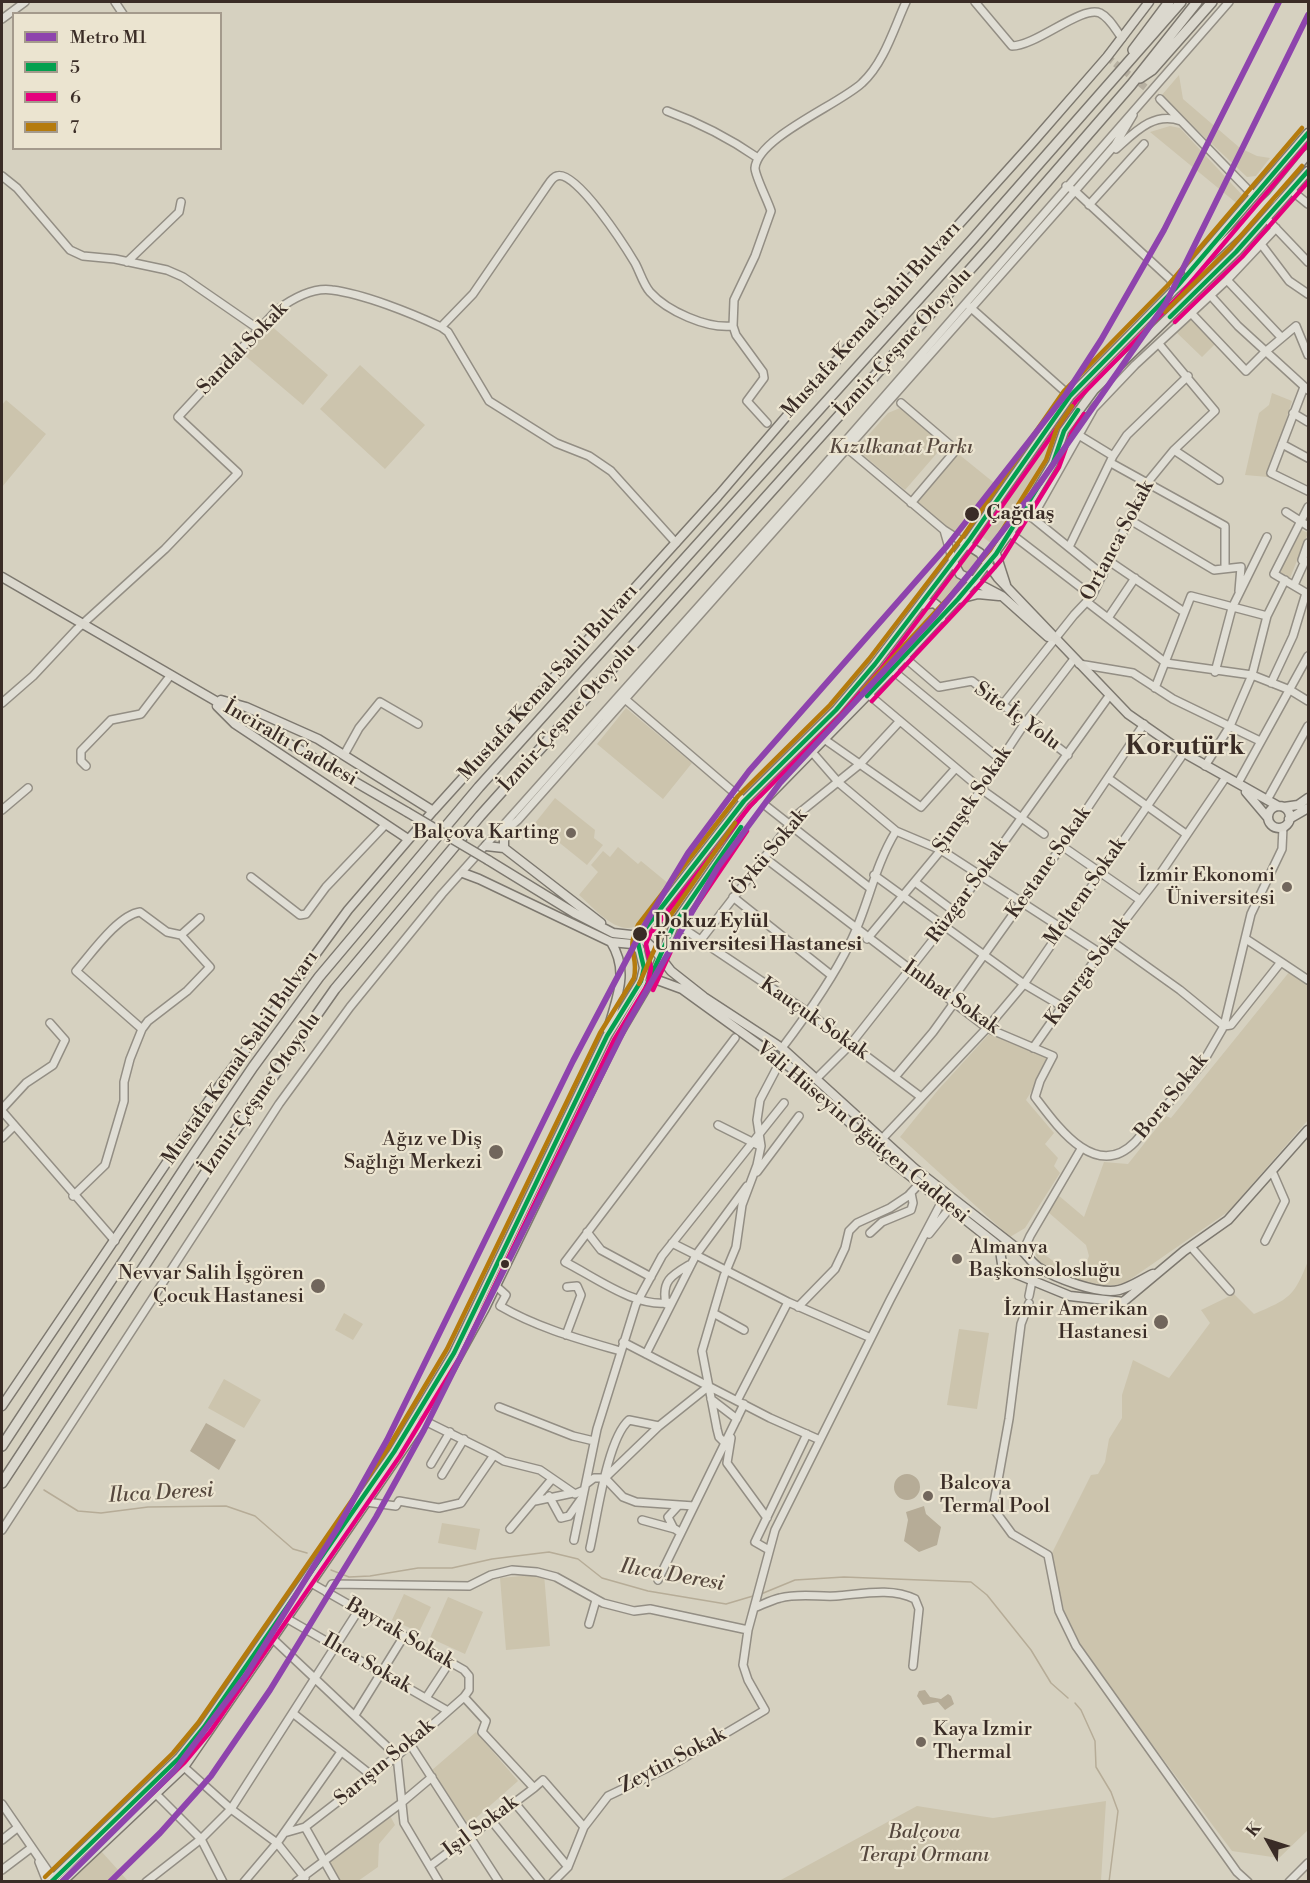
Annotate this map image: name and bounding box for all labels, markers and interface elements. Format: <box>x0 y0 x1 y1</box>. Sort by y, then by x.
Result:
legend <box>12 12 222 150</box>
text: Metro M1 <box>70 26 146 49</box>
text: 5 <box>70 56 80 79</box>
text: 6 <box>70 86 81 109</box>
text: 7 <box>70 116 79 139</box>
street label: Mustafa Kemal Sahil Bulvarı <box>777 217 967 423</box>
street label: İzmir-Çeşme Otoyolu <box>831 263 977 423</box>
street label: Sandal Sokak <box>193 298 293 400</box>
park label: Kızılkanat Parkı <box>829 436 973 460</box>
street label: Ortanca Sokak <box>1076 477 1160 605</box>
place label: Çağdaş <box>986 502 1054 526</box>
marker: Çağdaş <box>963 505 981 523</box>
street label: Mustafa Kemal Sahil Bulvarı <box>454 580 644 786</box>
street label: İzmir-Çeşme Otoyolu <box>495 638 641 798</box>
street label: Site İç Yolu <box>969 678 1065 756</box>
street label: İnciraltı Caddesi <box>219 696 361 792</box>
district label: Korutürk <box>1125 732 1245 764</box>
street label: Şimşek Sokak <box>929 742 1017 858</box>
street label: Kestane Sokak <box>1001 802 1097 924</box>
street label: Öykü Sokak <box>727 805 813 901</box>
place label: Balçova Karting <box>413 821 559 845</box>
marker: Balçova Karting <box>564 826 578 840</box>
street label: Meltem Sokak <box>1040 833 1132 951</box>
street label: Rüzgar Sokak <box>922 835 1014 949</box>
place label: İzmir Ekonomi Üniversitesi <box>1138 864 1275 911</box>
marker: İzmir Ekonomi Üniversitesi <box>1280 880 1294 894</box>
place label: Dokuz Eylül Üniversitesi Hastanesi <box>654 910 862 957</box>
street label: Kasırga Sokak <box>1041 913 1135 1031</box>
marker: Dokuz Eylül Üniversitesi Hastanesi <box>631 925 649 943</box>
street label: Mustafa Kemal Sahil Bulvarı <box>158 946 324 1170</box>
street label: Imbat Sokak <box>898 956 1004 1040</box>
street label: Kauçuk Sokak <box>755 973 873 1065</box>
street label: İzmir-Çeşme Otoyolu <box>196 1008 326 1180</box>
street label: Vali Hüseyin Öğütçen Caddesi <box>751 1037 973 1229</box>
street label: Bora Sokak <box>1130 1050 1214 1144</box>
place label: Ağız ve Diş Sağlığı Merkezi <box>344 1128 482 1175</box>
marker: Ağız ve Diş Sağlığı Merkezi <box>487 1143 505 1161</box>
place label: Almanya Başkonsolosluğu <box>969 1236 1120 1283</box>
marker: Almanya Başkonsolosluğu <box>950 1252 964 1266</box>
unlabelled marker <box>499 1258 511 1270</box>
place label: Nevvar Salih İşgören Çocuk Hastanesi <box>118 1262 304 1309</box>
marker: Nevvar Salih İşgören Çocuk Hastanesi <box>309 1277 327 1295</box>
place label: İzmir Amerikan Hastanesi <box>1004 1298 1148 1345</box>
marker: İzmir Amerikan Hastanesi <box>1152 1313 1170 1331</box>
place label: Balcova Termal Pool <box>940 1472 1050 1519</box>
water label: Ilıca Deresi <box>108 1479 214 1509</box>
marker: Balcova Termal Pool <box>921 1489 935 1503</box>
water label: Ilıca Deresi <box>618 1554 726 1598</box>
street label: Bayrak Sokak <box>341 1593 459 1675</box>
street label: Ilıca Sokak <box>318 1629 416 1699</box>
street label: Sarışın Sokak <box>330 1714 440 1812</box>
place label: Kaya Izmir Thermal <box>933 1718 1032 1765</box>
street label: Zeytin Sokak <box>616 1723 730 1799</box>
marker: Kaya Izmir Thermal <box>914 1735 928 1749</box>
street label: Işıl Sokak <box>439 1791 523 1863</box>
north arrow <box>1238 1811 1298 1871</box>
text: K <box>1242 1818 1266 1841</box>
park label: Balçova Terapi Ormanı <box>859 1821 989 1868</box>

